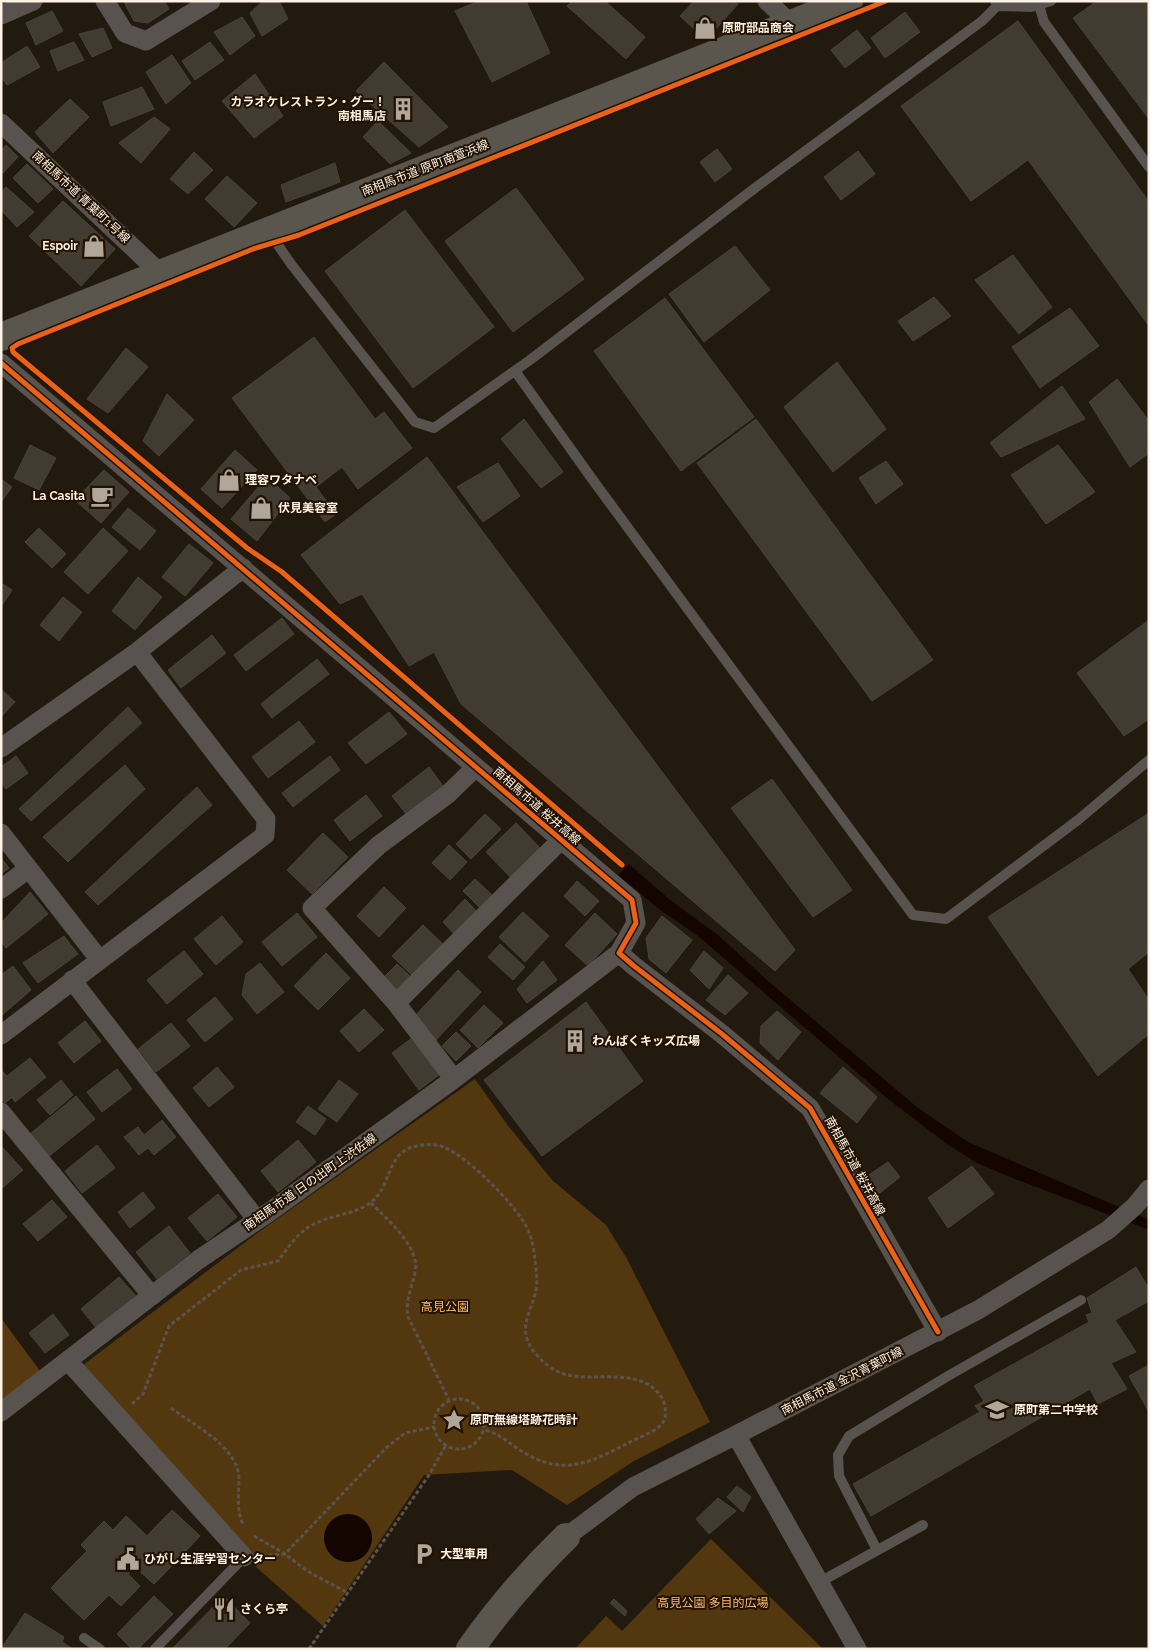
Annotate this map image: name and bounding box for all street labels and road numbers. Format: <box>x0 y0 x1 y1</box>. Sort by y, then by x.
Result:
street label: 南相馬市道 原町南萱浜線 <box>359 137 491 199</box>
street label: 南相馬市道 青葉町1号線 <box>29 148 133 246</box>
street label: 南相馬市道 桜井高線 <box>490 764 584 848</box>
street label: 南相馬市道 桜井高線 <box>822 1114 888 1218</box>
street label: 南相馬市道 日の出町上渋佐線 <box>241 1131 379 1233</box>
street label: 南相馬市道 金沢青葉町線 <box>779 1344 905 1418</box>

